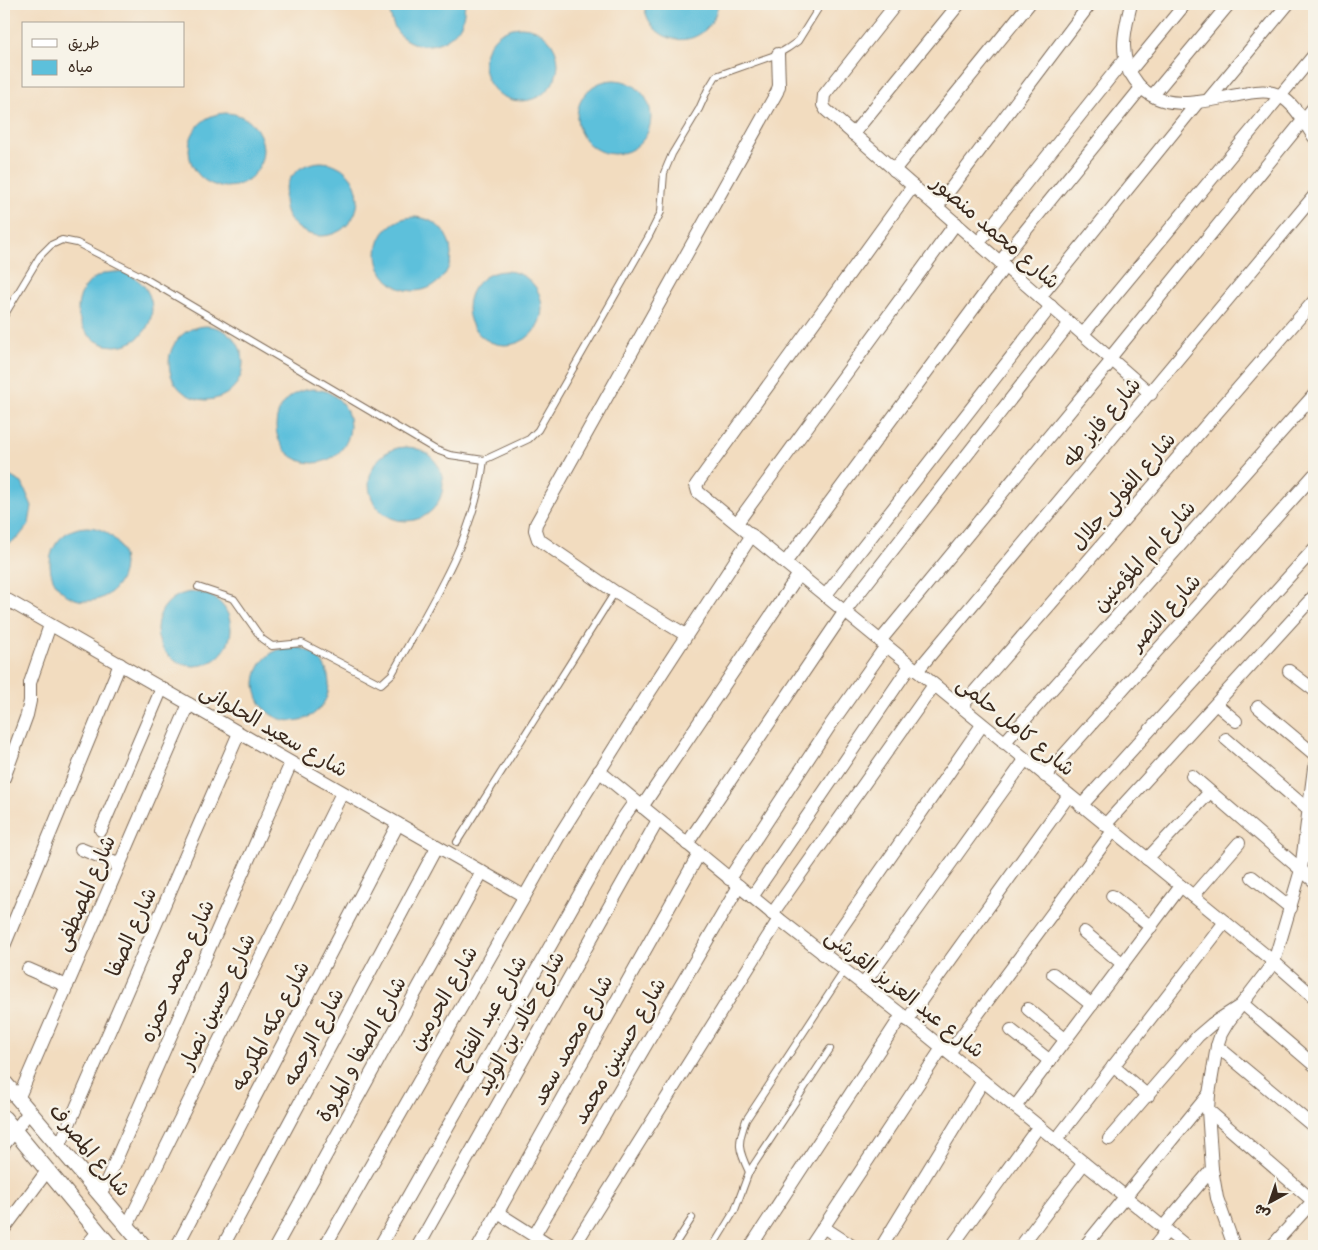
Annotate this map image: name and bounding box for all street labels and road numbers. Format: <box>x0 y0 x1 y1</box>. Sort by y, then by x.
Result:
street label: شارع محمد منصور <box>923 168 1065 298</box>
street label: شارع فايز طه <box>1056 371 1149 475</box>
street label: شارع الفولى جلال <box>1065 427 1184 558</box>
street label: شارع ام المؤمنين <box>1087 495 1204 620</box>
street label: شارع النصر <box>1122 568 1209 660</box>
street label: شارع كامل حلمى <box>949 670 1080 785</box>
street label: شارع سعيد الحلوانى <box>193 677 353 786</box>
street label: شارع المصطفى <box>49 831 125 956</box>
street label: شارع الصفا <box>100 883 166 982</box>
street label: شارع محمد حمزه <box>134 896 224 1048</box>
street label: شارع عبد العزيز القرشى <box>818 923 990 1067</box>
street label: شارع حسين نصار <box>172 929 265 1077</box>
street label: شارع الحرمين <box>403 941 487 1057</box>
street label: شارع خالد بن الوليد <box>470 946 574 1102</box>
street label: شارع عبد الفتاح <box>445 951 536 1077</box>
street label: شارع مكه المكرمه <box>225 957 319 1097</box>
street label: شارع محمد سعد <box>525 970 622 1112</box>
street label: شارع الصفا و المروة <box>310 972 415 1128</box>
street label: شارع حسنين محمد <box>566 973 675 1131</box>
street label: شارع الرحمه <box>276 984 353 1092</box>
street label: شارع المصرف <box>41 1098 136 1204</box>

